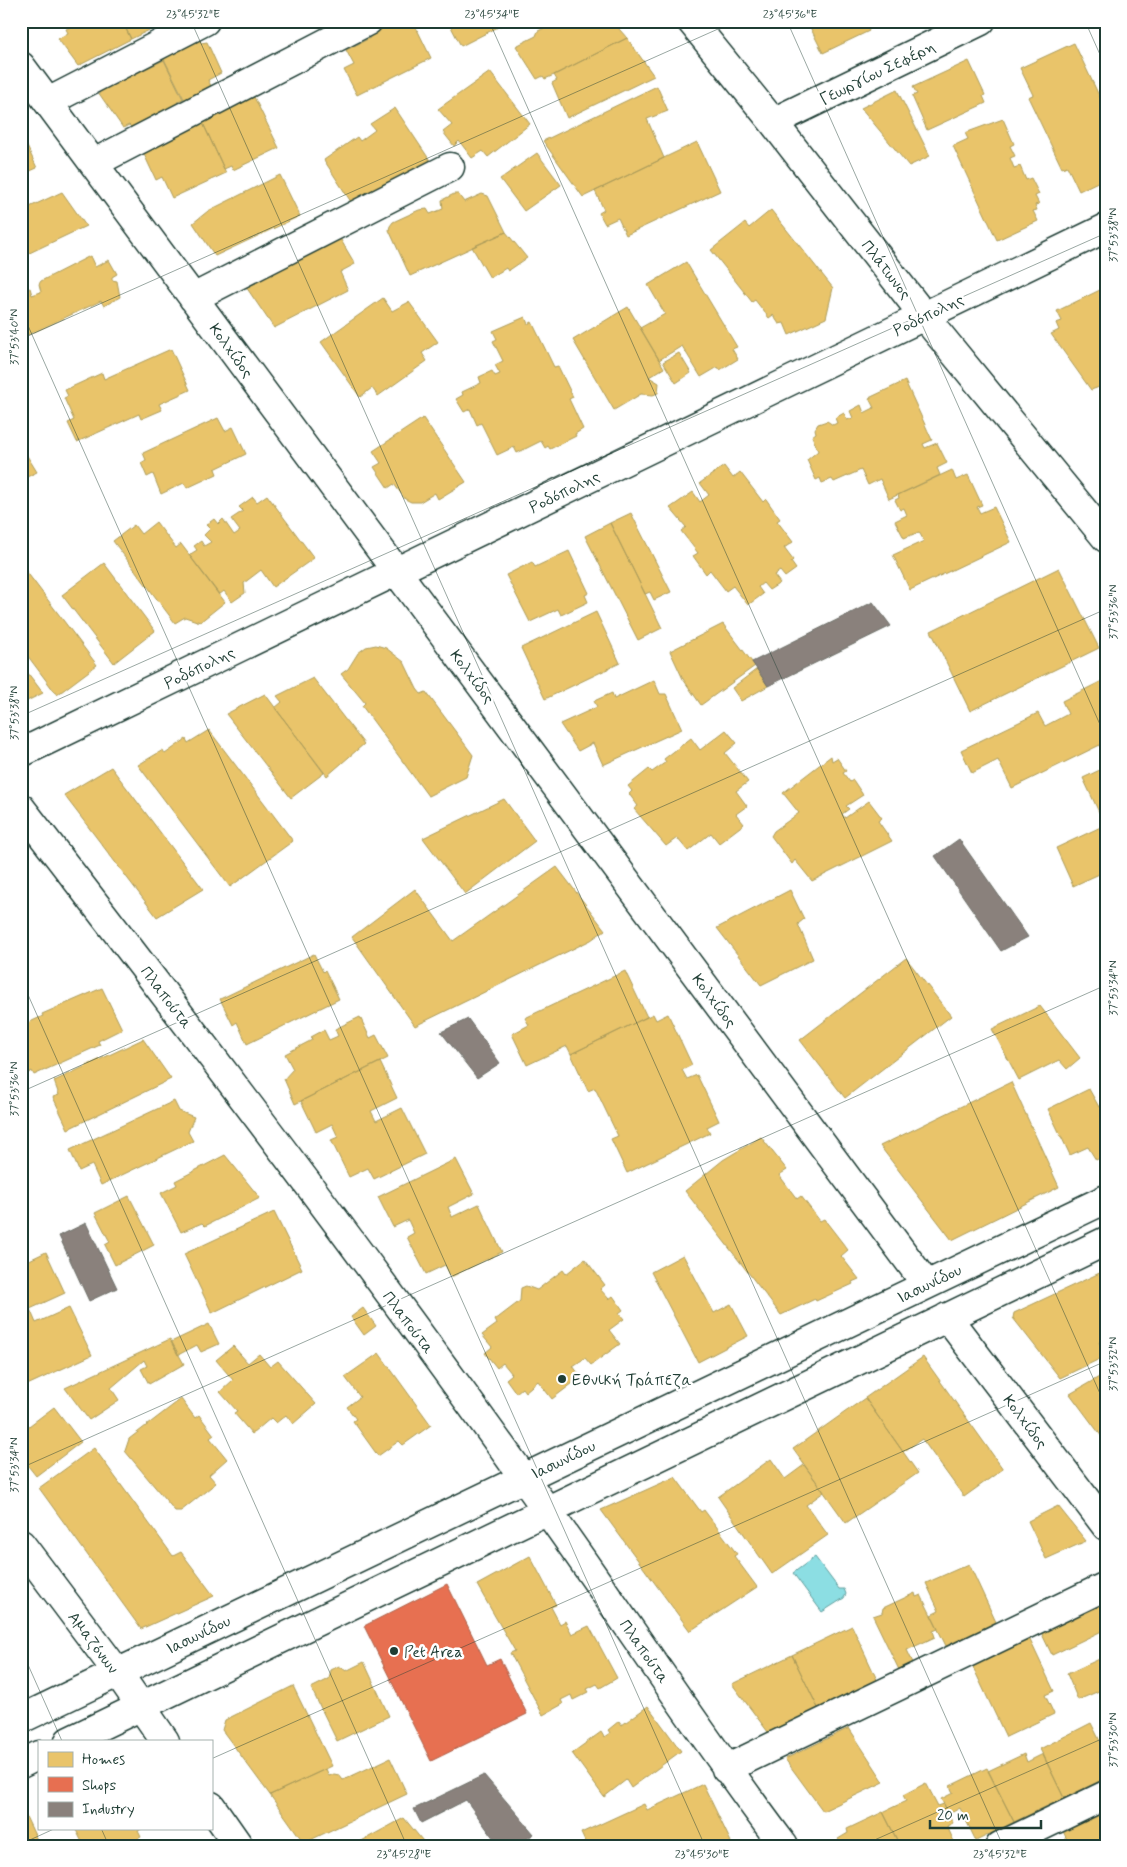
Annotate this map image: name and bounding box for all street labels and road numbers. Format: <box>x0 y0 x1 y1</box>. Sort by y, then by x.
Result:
street label: Γεωργίου Σεφέρη <box>816 35 939 110</box>
street label: Πλάτωνος <box>856 236 916 304</box>
street label: Ροδόπολης <box>890 289 967 341</box>
street label: Κολχίδος <box>204 319 258 382</box>
street label: Ροδόπολης <box>526 466 603 518</box>
street label: Ροδόπολης <box>161 642 238 694</box>
street label: Κολχίδος <box>445 646 499 708</box>
street label: Πλαπούτα <box>135 962 196 1034</box>
street label: Κολχίδος <box>687 970 741 1032</box>
street label: Ιασωνίδου <box>894 1260 965 1309</box>
street label: Πλαπούτα <box>377 1287 438 1359</box>
street label: Κολχίδος <box>998 1391 1052 1453</box>
street label: Ιασωνίδου <box>528 1436 599 1485</box>
street label: Αμαζόνων <box>63 1608 123 1678</box>
street label: Ιασωνίδου <box>163 1611 234 1660</box>
street label: Πλαπούτα <box>614 1616 673 1688</box>

